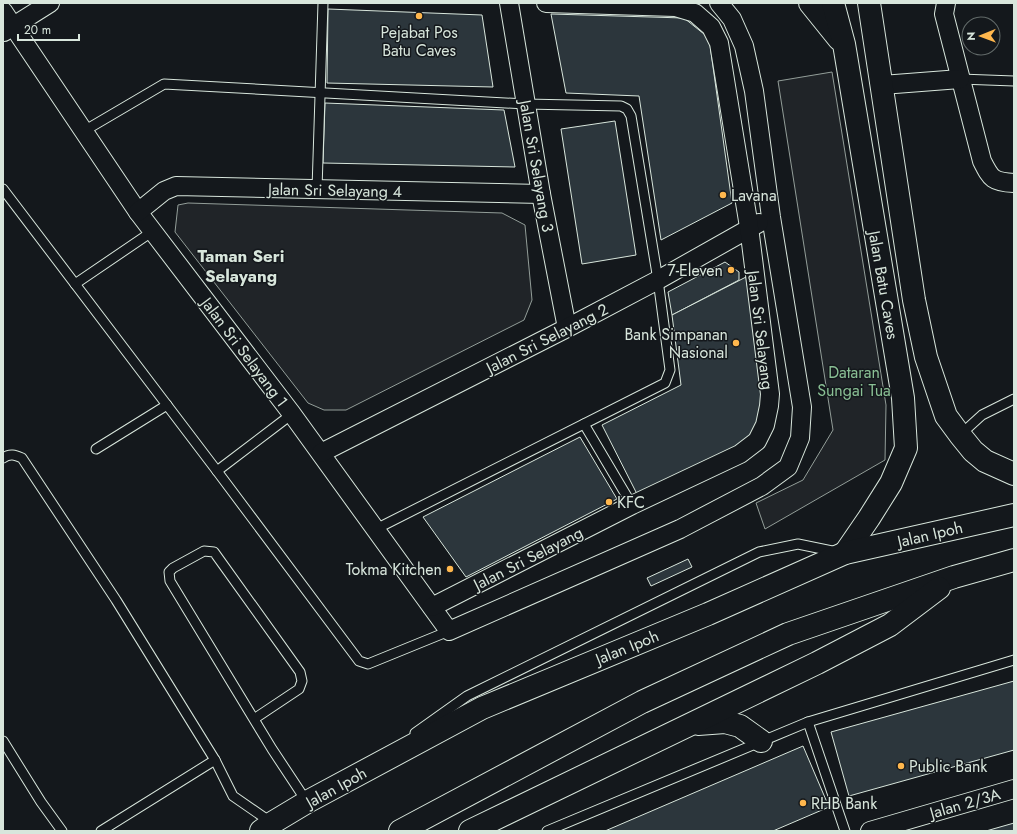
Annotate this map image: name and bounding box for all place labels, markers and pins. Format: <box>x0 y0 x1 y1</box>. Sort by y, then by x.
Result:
marker: Pejabat Pos Batu Caves <box>414 11 424 21</box>
place label: Pejabat Pos Batu Caves <box>380 21 458 62</box>
place label: Lavana <box>731 184 777 207</box>
marker: Lavana <box>718 190 728 200</box>
place label: 7-Eleven <box>667 259 723 282</box>
marker: 7-Eleven <box>726 265 736 275</box>
place label: Bank Simpanan Nasional <box>624 323 728 364</box>
marker: Bank Simpanan Nasional <box>731 338 741 348</box>
place label: KFC <box>617 491 645 514</box>
marker: KFC <box>604 497 614 507</box>
place label: Tokma Kitchen <box>346 558 442 581</box>
marker: Tokma Kitchen <box>445 564 455 574</box>
place label: Public Bank <box>909 755 988 778</box>
marker: Public Bank <box>896 761 906 771</box>
place label: RHB Bank <box>811 792 878 815</box>
marker: RHB Bank <box>798 798 808 808</box>

